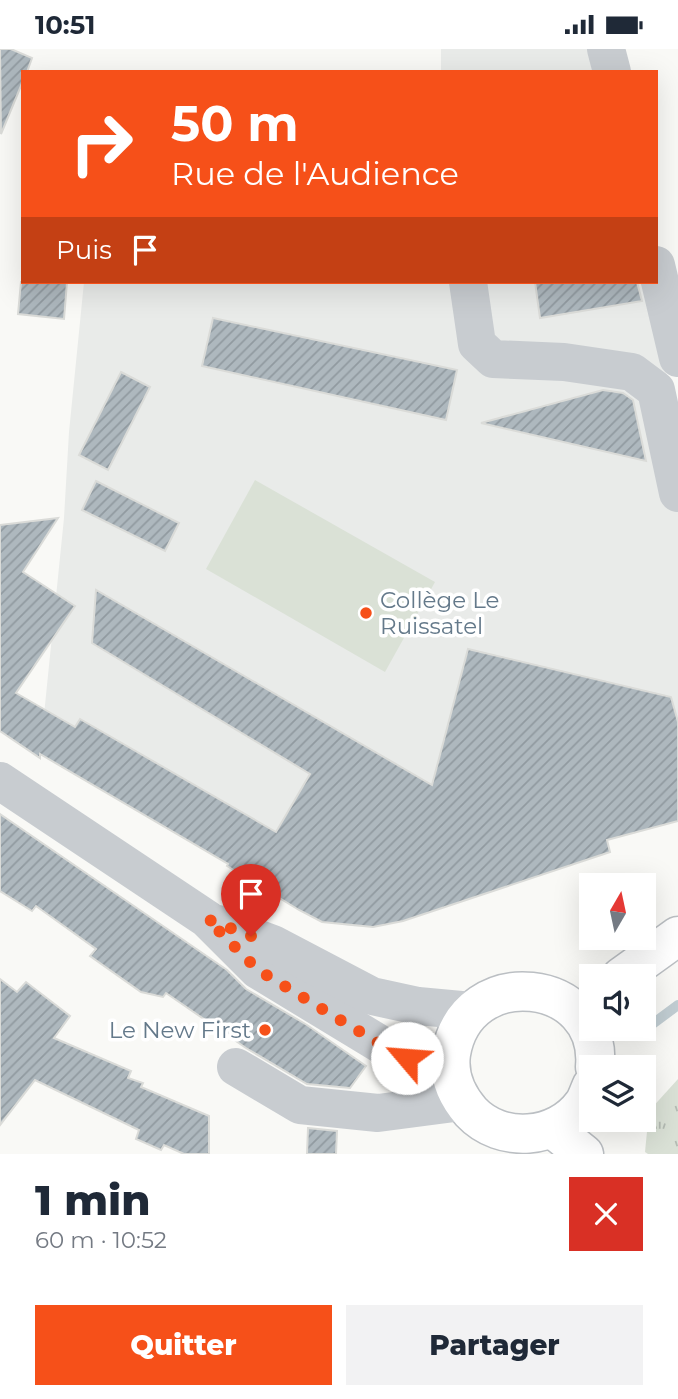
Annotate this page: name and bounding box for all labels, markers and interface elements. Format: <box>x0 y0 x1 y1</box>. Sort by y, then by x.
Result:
text: 10:51 <box>35 9 95 41</box>
text: 50 m <box>171 94 299 153</box>
icon: right <box>56 98 147 189</box>
text: Rue de l'Audience <box>171 154 459 193</box>
icon: arrive <box>126 231 164 269</box>
text: Puis <box>56 234 112 266</box>
place label: Collège Le Ruissatel <box>380 586 499 640</box>
marker: Collège Le Ruissatel <box>358 605 374 621</box>
pin <box>221 864 281 936</box>
north arrow <box>579 873 656 950</box>
map controls <box>579 873 656 1132</box>
icon: arrive <box>232 875 270 913</box>
button: sound <box>579 964 656 1041</box>
place label: Le New First <box>109 1016 251 1044</box>
position arrow <box>370 1021 444 1095</box>
marker: Le New First <box>257 1022 273 1038</box>
button: layers <box>579 1055 656 1132</box>
text: 1 min <box>35 1174 151 1226</box>
button: close <box>569 1177 643 1251</box>
text: 60 m · 10:52 <box>35 1226 167 1254</box>
button: Quitter <box>35 1305 332 1385</box>
button: Partager <box>346 1305 643 1385</box>

